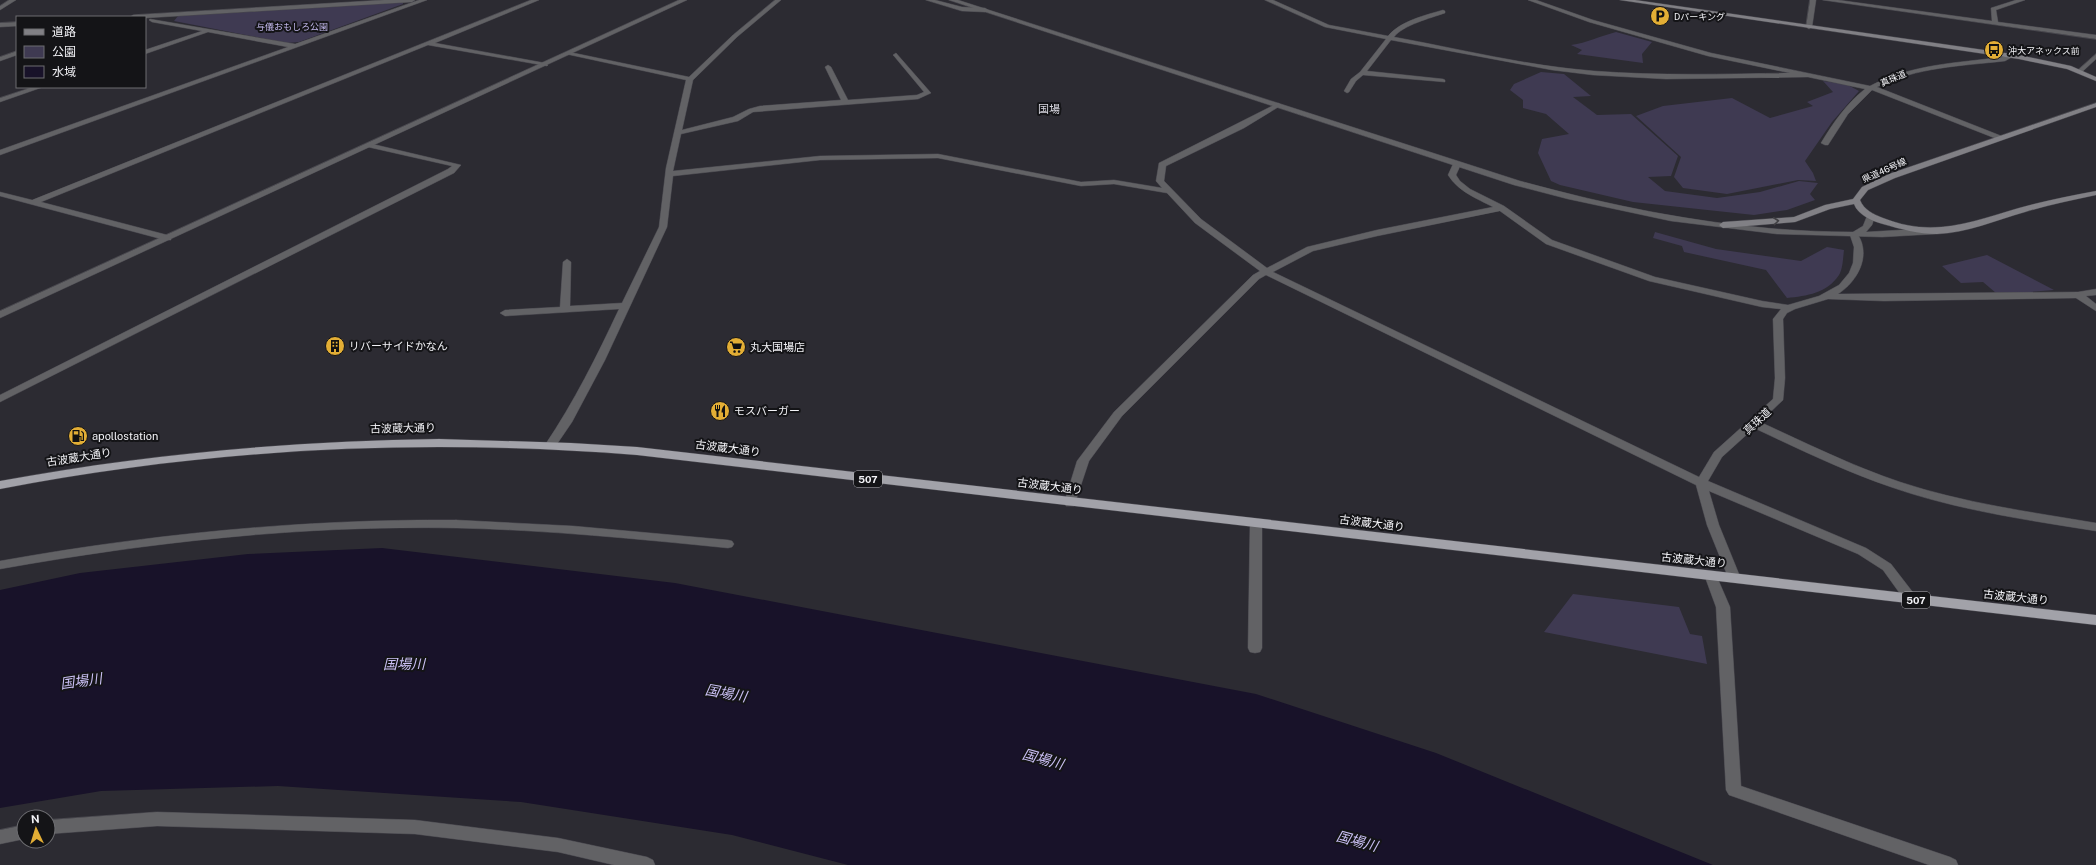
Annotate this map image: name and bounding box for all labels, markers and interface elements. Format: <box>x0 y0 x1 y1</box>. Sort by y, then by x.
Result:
parking icon: Dパーキング <box>1649 5 1671 27</box>
place label: Dパーキング <box>1674 11 1725 22</box>
legend <box>16 16 146 88</box>
park label: 与儀おもしろ公園 <box>256 21 328 32</box>
text: 道路 <box>52 25 76 39</box>
bus stop icon: 沖大アネックス前 <box>1983 39 2005 61</box>
text: 公園 <box>52 45 76 59</box>
place label: 沖大アネックス前 <box>2008 45 2080 56</box>
text: 水域 <box>52 65 76 79</box>
street label: 真珠道 <box>1878 68 1908 88</box>
district label: 国場 <box>1038 103 1060 115</box>
street label: 県道46号線 <box>1860 155 1909 185</box>
one-way arrow <box>1773 217 1779 226</box>
building icon: リバーサイドかなん <box>324 335 346 357</box>
supermarket icon: 丸大国場店 <box>725 336 747 358</box>
place label: リバーサイドかなん <box>349 340 448 352</box>
place label: 丸大国場店 <box>750 341 805 353</box>
restaurant icon: モスバーガー <box>709 400 731 422</box>
place label: モスバーガー <box>734 405 800 417</box>
street label: 真珠道 <box>1741 405 1773 437</box>
street label: 古波蔵大通り <box>370 421 436 435</box>
fuel station icon: apollostation <box>67 425 89 447</box>
place label: apollostation <box>92 430 158 442</box>
street label: 古波蔵大通り <box>695 438 761 458</box>
street label: 古波蔵大通り <box>45 446 113 468</box>
road number: 507 <box>854 471 882 487</box>
street label: 古波蔵大通り <box>1017 476 1083 496</box>
street label: 古波蔵大通り <box>1339 513 1405 533</box>
street label: 古波蔵大通り <box>1661 551 1727 569</box>
street label: 古波蔵大通り <box>1983 588 2049 606</box>
road number: 507 <box>1902 592 1930 608</box>
water label: 国場川 <box>383 656 427 672</box>
water label: 国場川 <box>59 670 105 692</box>
water label: 国場川 <box>704 681 750 705</box>
water label: 国場川 <box>1021 746 1067 773</box>
north arrow <box>16 809 56 849</box>
text: N <box>31 813 40 825</box>
water label: 国場川 <box>1335 828 1381 855</box>

